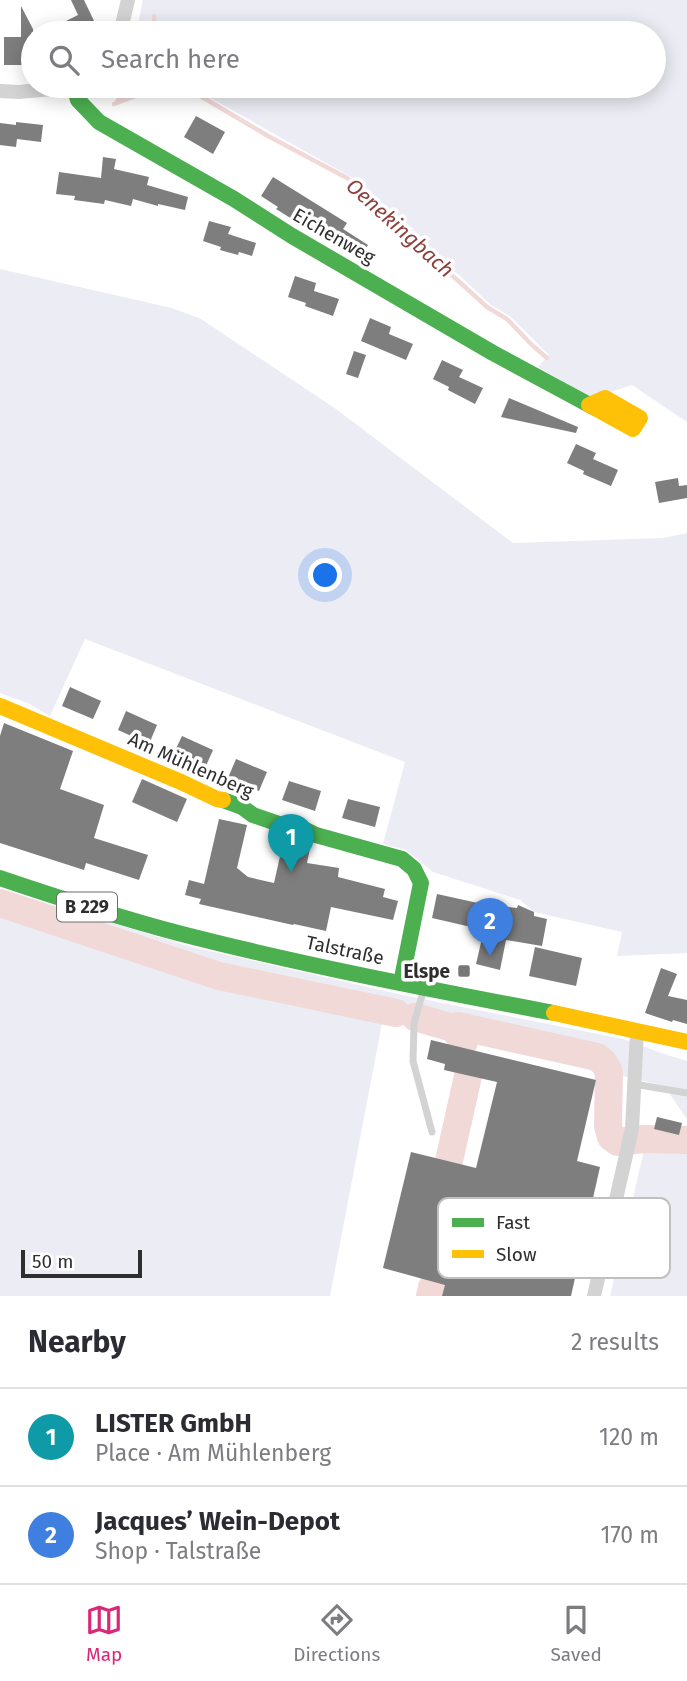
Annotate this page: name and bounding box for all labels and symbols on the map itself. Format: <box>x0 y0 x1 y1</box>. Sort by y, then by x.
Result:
water label: Oenekingbach <box>341 173 459 283</box>
street label: Eichenweg <box>289 203 379 269</box>
your location <box>308 558 342 592</box>
street label: Am Mühlenberg <box>125 727 257 803</box>
pin: 1 <box>268 814 314 872</box>
road number: B 229 <box>57 893 117 922</box>
pin: 2 <box>467 898 513 956</box>
street label: Talstraße <box>304 931 386 969</box>
place label: Elspe <box>404 960 450 983</box>
marker: Elspe <box>456 963 472 979</box>
legend <box>438 1198 670 1278</box>
text: Fast <box>496 1211 530 1234</box>
text: Slow <box>496 1243 537 1266</box>
scale bar <box>21 1247 142 1279</box>

